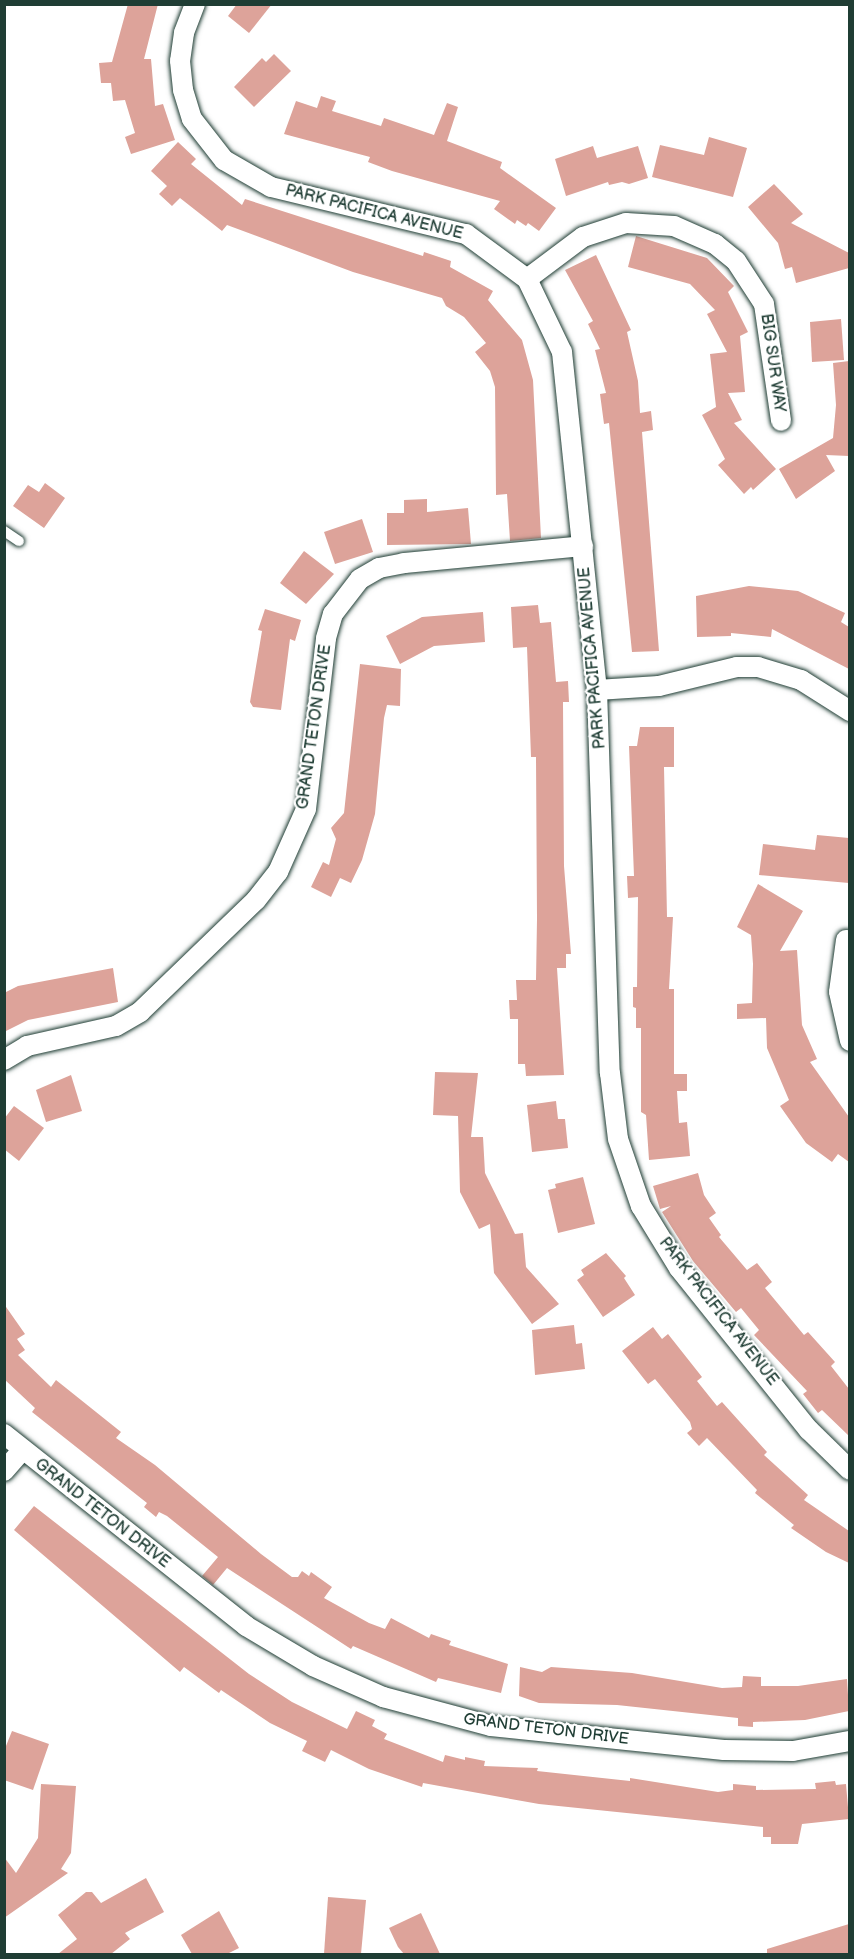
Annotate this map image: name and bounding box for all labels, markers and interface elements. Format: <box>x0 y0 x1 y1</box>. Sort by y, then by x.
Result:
street label: PARK PACIFICA AVENUE <box>283 182 465 244</box>
street label: BIG SUR WAY <box>756 312 788 414</box>
street label: PARK PACIFICA AVENUE <box>575 566 611 750</box>
street label: GRAND TETON DRIVE <box>294 643 336 811</box>
street label: PARK PACIFICA AVENUE <box>654 1234 782 1390</box>
street label: GRAND TETON DRIVE <box>30 1455 174 1573</box>
street label: GRAND TETON DRIVE <box>462 1710 630 1750</box>

